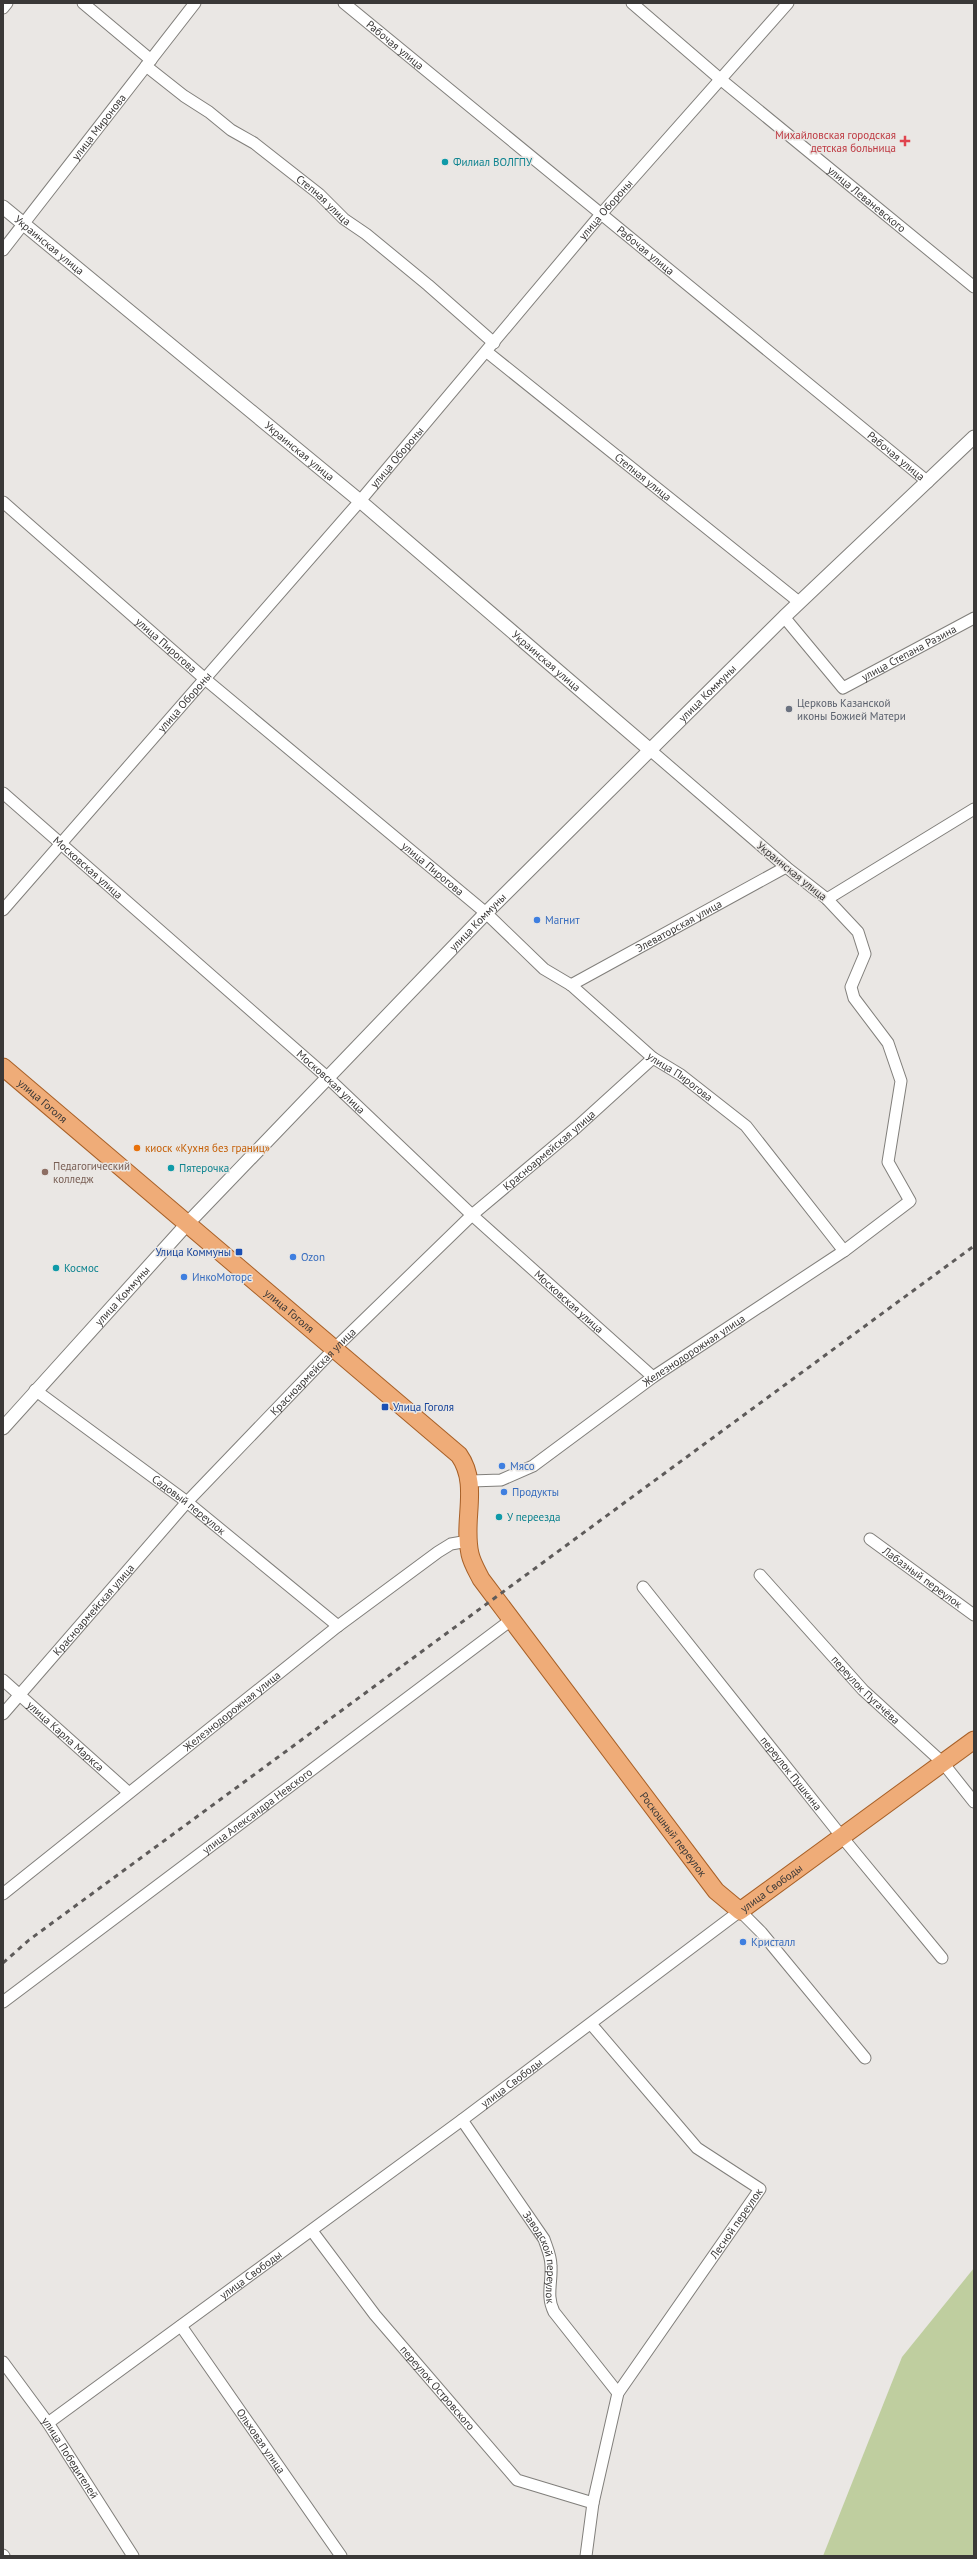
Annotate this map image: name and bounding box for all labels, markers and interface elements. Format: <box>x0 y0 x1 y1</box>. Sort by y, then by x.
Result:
street label: Рабочая улица <box>363 17 427 73</box>
street label: улица Миронова <box>69 91 129 163</box>
place label: Михайловская городская детская больница <box>775 128 896 155</box>
marker: Михайловская городская детская больница <box>899 135 911 147</box>
place label: Филиал ВОЛГПУ <box>453 155 533 169</box>
marker: Филиал ВОЛГПУ <box>440 157 450 167</box>
street label: улица Леваневского <box>825 163 909 235</box>
street label: Степная улица <box>293 172 353 228</box>
street label: улица Обороны <box>576 176 636 243</box>
street label: Украинская улица <box>12 212 87 278</box>
street label: Рабочая улица <box>614 223 677 278</box>
street label: Украинская улица <box>262 418 337 484</box>
street label: улица Обороны <box>367 424 426 491</box>
street label: Рабочая улица <box>865 428 928 483</box>
street label: Степная улица <box>612 450 674 504</box>
street label: улица Пирогова <box>133 614 200 676</box>
street label: улица Степана Разина <box>859 622 959 684</box>
street label: Украинская улица <box>509 628 584 694</box>
street label: улица Коммуны <box>676 662 739 725</box>
street label: улица Обороны <box>154 669 215 735</box>
place label: Церковь Казанской иконы Божией Матери <box>797 696 906 723</box>
marker: Церковь Казанской иконы Божией Матери <box>784 704 794 714</box>
street label: Московская улица <box>50 833 126 902</box>
street label: улица Пирогова <box>399 839 467 899</box>
street label: Украинская улица <box>754 839 830 903</box>
street label: улица Коммуны <box>446 890 509 954</box>
street label: Элеваторская улица <box>633 897 724 955</box>
place label: Магнит <box>545 913 580 927</box>
marker: Магнит <box>532 915 542 925</box>
street label: Московская улица <box>294 1047 368 1117</box>
street label: улица Пирогова <box>644 1049 716 1104</box>
street label: улица Гоголя <box>15 1076 70 1126</box>
street label: Красноармейская улица <box>500 1107 598 1193</box>
place label: киоск «Кухня без границ» <box>145 1141 270 1155</box>
marker: киоск «Кухня без границ» <box>132 1143 142 1153</box>
place label: Педагогический колледж <box>53 1159 130 1186</box>
place label: Пятерочка <box>179 1161 229 1175</box>
marker: Пятерочка <box>166 1163 176 1173</box>
marker: Педагогический колледж <box>40 1167 50 1177</box>
place label: Улица Коммуны <box>156 1245 231 1259</box>
marker: Улица Коммуны <box>234 1247 244 1257</box>
place label: Ozon <box>301 1250 325 1264</box>
marker: Ozon <box>288 1252 298 1262</box>
place label: Космос <box>64 1261 99 1275</box>
marker: Космос <box>51 1263 61 1273</box>
street label: улица Коммуны <box>92 1263 153 1329</box>
street label: Московская улица <box>531 1267 606 1336</box>
place label: ИнкоМоторс <box>192 1270 252 1284</box>
marker: ИнкоМоторс <box>179 1272 189 1282</box>
street label: улица Гоголя <box>262 1286 317 1336</box>
street label: Железнодорожная улица <box>639 1311 748 1390</box>
street label: Красноармейская улица <box>267 1325 359 1418</box>
place label: Улица Гоголя <box>393 1400 454 1414</box>
marker: Улица Гоголя <box>380 1402 390 1412</box>
place label: Мясо <box>510 1459 535 1473</box>
marker: Мясо <box>497 1461 507 1471</box>
street label: Садовый переулок <box>149 1472 229 1538</box>
place label: Продукты <box>512 1485 559 1499</box>
marker: Продукты <box>499 1487 509 1497</box>
place label: У переезда <box>507 1510 560 1524</box>
marker: У переезда <box>494 1512 504 1522</box>
street label: Лабазный переулок <box>879 1543 966 1612</box>
street label: Красноармейская улица <box>50 1561 137 1659</box>
street label: переулок Пугачёва <box>828 1653 903 1727</box>
street label: Железнодорожная улица <box>180 1668 283 1755</box>
street label: улица Карла Маркса <box>24 1698 107 1774</box>
street label: переулок Пушкина <box>758 1733 825 1813</box>
street label: улица Александра Невского <box>199 1765 315 1857</box>
street label: Роскошный переулок <box>637 1789 710 1880</box>
street label: улица Свободы <box>737 1861 805 1916</box>
place label: Кристалл <box>751 1935 795 1949</box>
marker: Кристалл <box>738 1937 748 1947</box>
street label: улица Свободы <box>478 2055 545 2110</box>
street label: Лесной переулок <box>706 2185 766 2262</box>
street label: Заводской переулок <box>520 2208 558 2305</box>
street label: улица Свободы <box>217 2247 284 2302</box>
street label: переулок Островского <box>397 2343 478 2433</box>
street label: Ольховая улица <box>233 2406 288 2476</box>
street label: улица Победителей <box>39 2414 101 2501</box>

